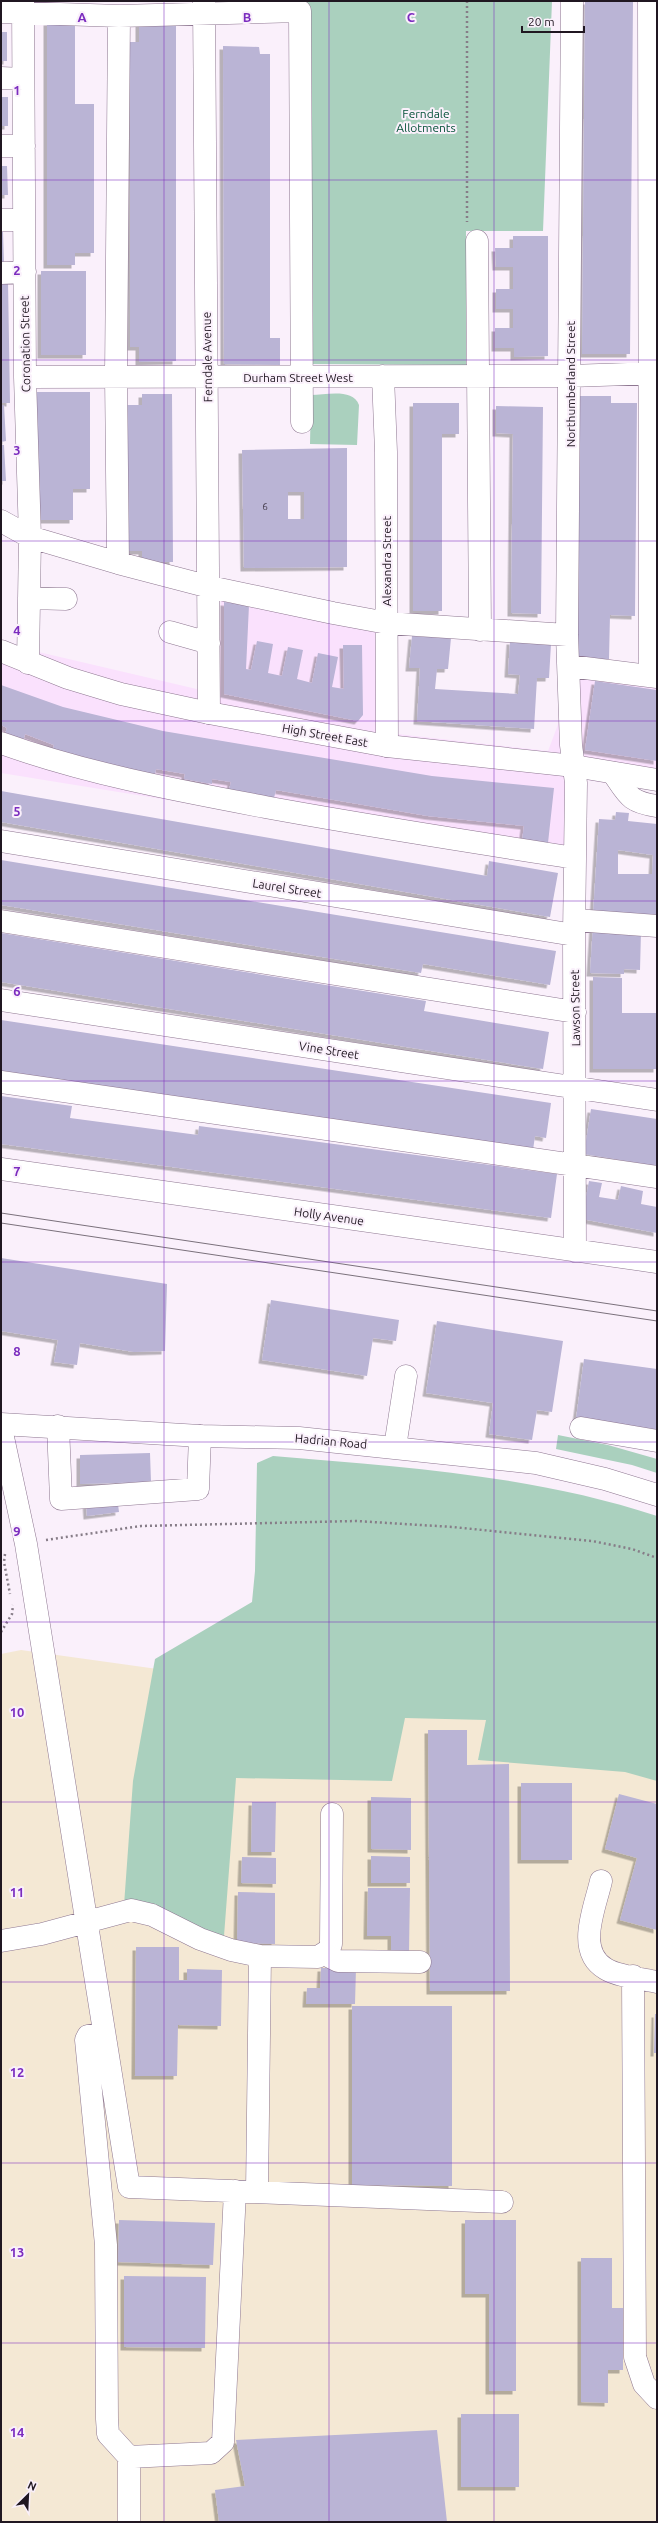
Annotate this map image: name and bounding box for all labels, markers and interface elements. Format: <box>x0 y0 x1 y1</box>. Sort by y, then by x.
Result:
scale bar <box>522 8 584 34</box>
text: A <box>77 10 87 24</box>
text: B <box>243 10 252 24</box>
text: C <box>407 10 416 24</box>
text: 20 m <box>528 15 555 28</box>
text: 1 <box>13 83 21 97</box>
park label: Ferndale Allotments <box>396 107 456 134</box>
text: 2 <box>13 263 21 277</box>
street label: Coronation Street <box>18 295 32 392</box>
street label: Ferndale Avenue <box>200 312 214 402</box>
street label: Northumberland Street <box>564 320 577 447</box>
street label: Durham Street West <box>243 371 353 384</box>
text: 3 <box>13 443 21 457</box>
house number: 6 <box>262 501 268 512</box>
street label: Alexandra Street <box>380 515 393 606</box>
text: 4 <box>13 623 21 637</box>
street label: High Street East <box>281 721 369 749</box>
text: 5 <box>13 804 21 818</box>
street label: Laurel Street <box>252 876 323 900</box>
street label: Lawson Street <box>568 969 582 1047</box>
text: 6 <box>13 984 21 998</box>
street label: Vine Street <box>298 1039 360 1061</box>
text: 7 <box>13 1164 21 1178</box>
street label: Holly Avenue <box>293 1205 365 1227</box>
text: 8 <box>13 1344 21 1358</box>
street label: Hadrian Road <box>294 1431 368 1451</box>
text: 9 <box>13 1524 21 1538</box>
text: 10 <box>10 1705 24 1719</box>
text: 11 <box>10 1885 24 1899</box>
text: 12 <box>10 2065 24 2079</box>
text: 13 <box>10 2245 24 2259</box>
text: 14 <box>10 2425 24 2439</box>
north arrow <box>8 2475 48 2515</box>
text: N <box>26 2479 38 2493</box>

